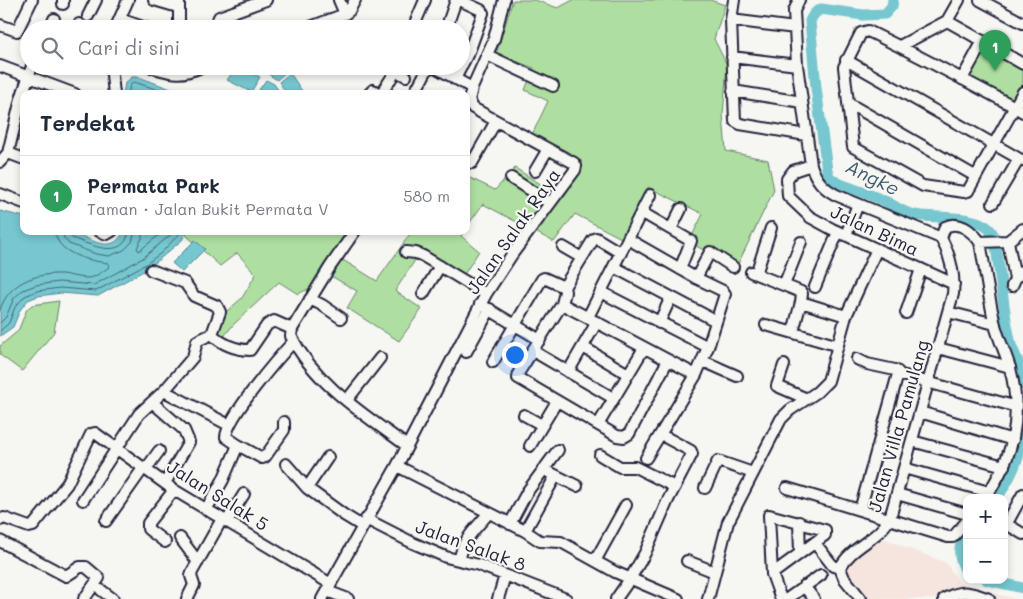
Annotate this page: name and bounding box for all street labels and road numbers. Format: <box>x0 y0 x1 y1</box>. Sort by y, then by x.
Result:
street label: Jalan Salak Raya <box>461 163 565 299</box>
street label: Jalan Bima <box>827 199 923 261</box>
street label: Jalan Villa Pamulang <box>862 337 934 515</box>
street label: Jalan Salak 5 <box>163 454 273 536</box>
street label: Jalan Salak 8 <box>412 514 530 576</box>

